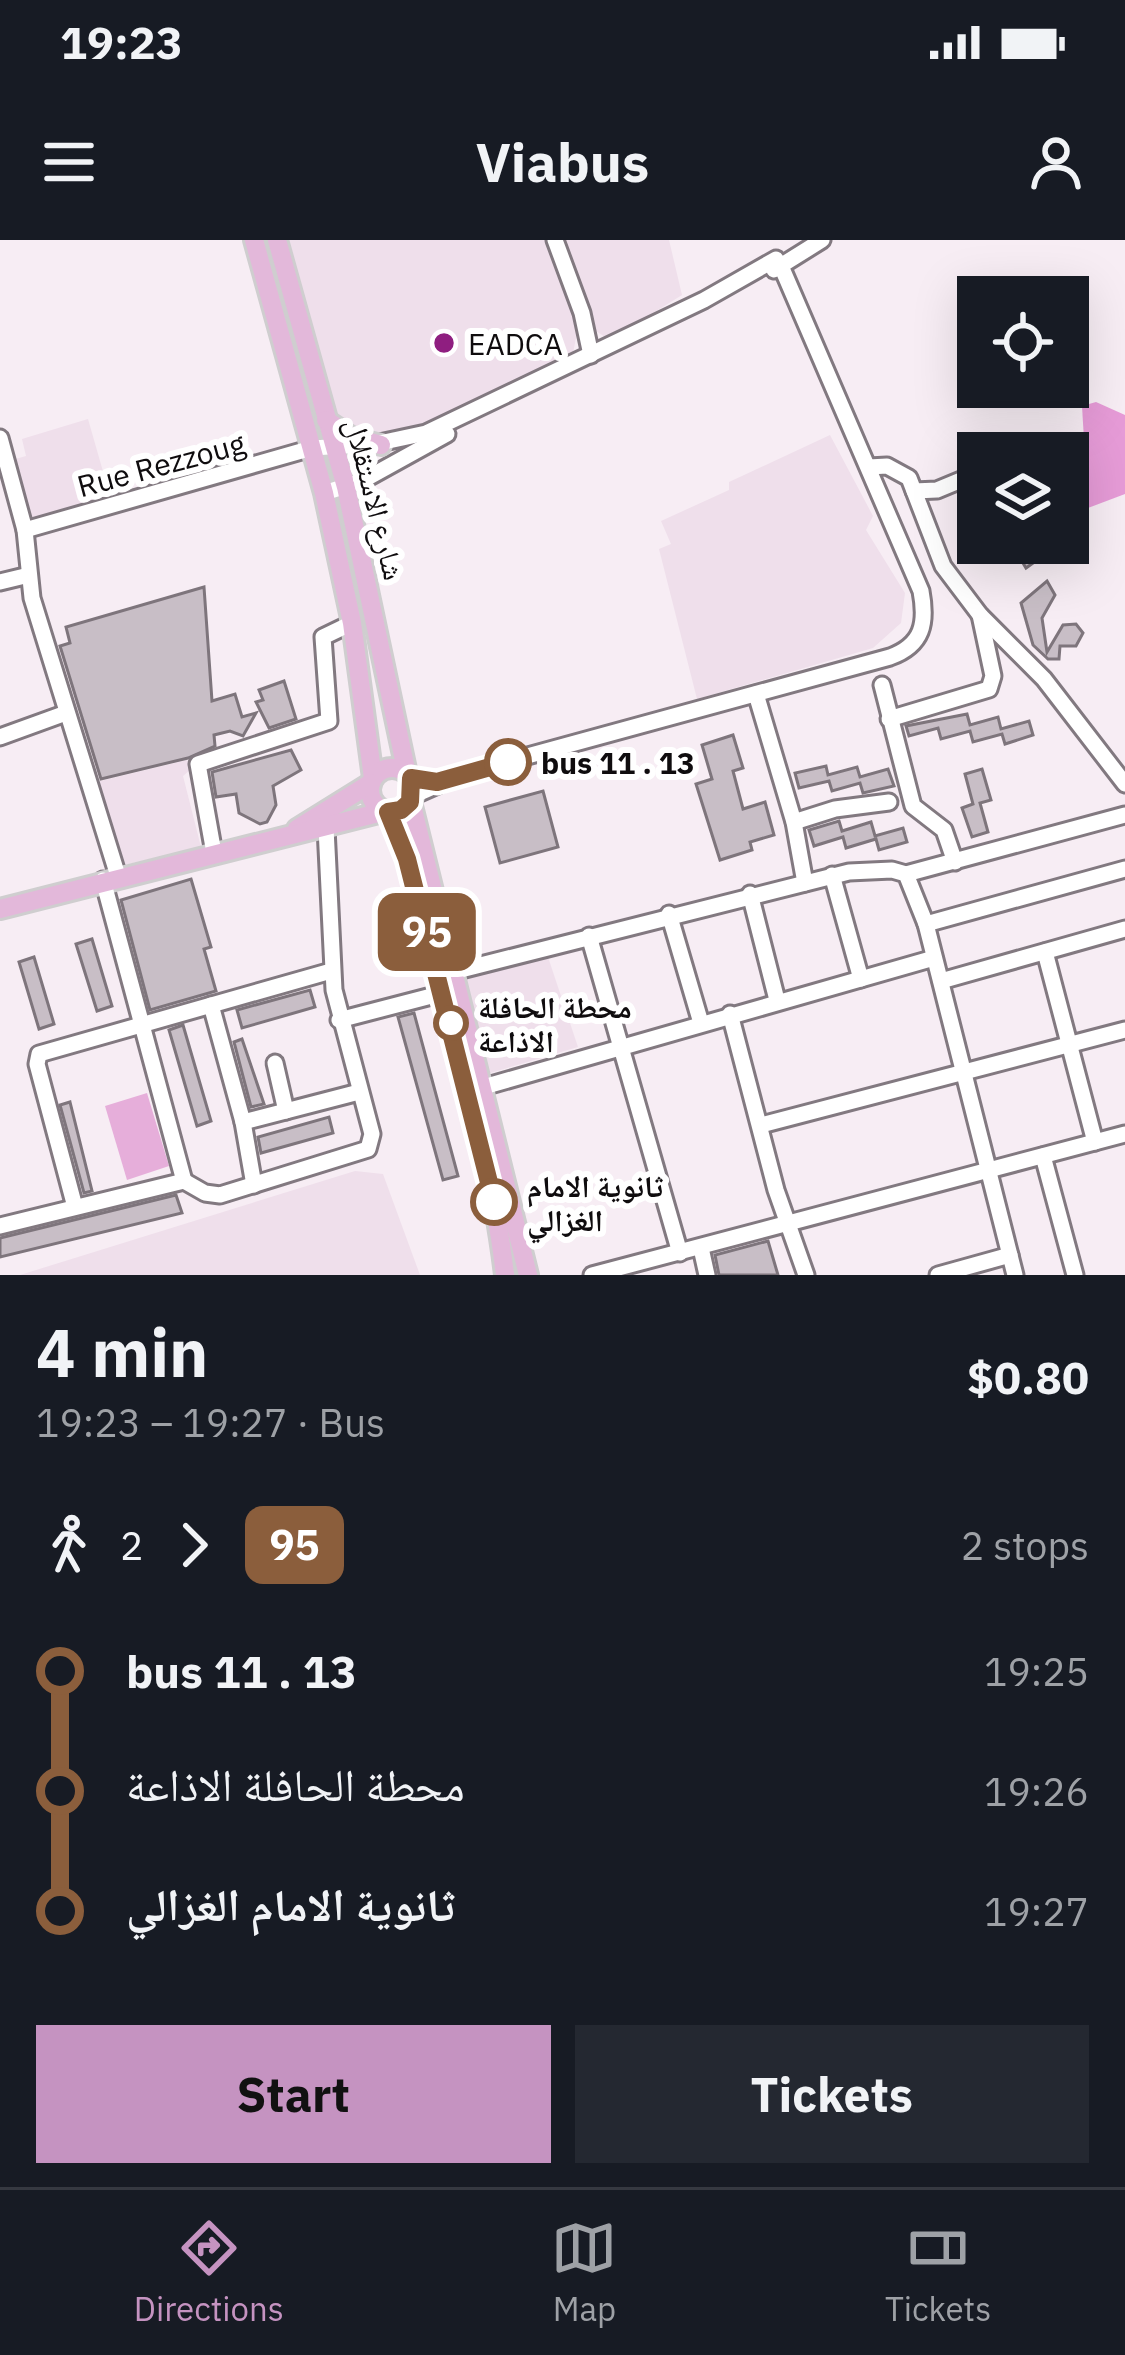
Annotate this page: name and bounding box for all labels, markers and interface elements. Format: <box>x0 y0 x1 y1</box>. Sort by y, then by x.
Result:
text: 19:23 <box>60 13 183 71</box>
text: Viabus <box>476 127 649 197</box>
icon: menu <box>36 129 102 195</box>
icon: person <box>1023 129 1089 195</box>
map controls <box>957 276 1089 564</box>
button: locate <box>957 276 1089 408</box>
place label: EADCA <box>468 324 563 363</box>
marker: EADCA <box>431 330 457 356</box>
street label: شارع الاستقلال <box>336 414 415 584</box>
street label: Rue Rezzoug <box>73 423 249 505</box>
button: layers <box>957 432 1089 564</box>
marker: bus 11 . 13 <box>486 740 530 784</box>
place label: bus 11 . 13 <box>541 743 695 782</box>
line badge: 95 <box>373 893 481 971</box>
text: 95 <box>402 904 452 959</box>
place label: محطة الحافلة الاذاعة <box>478 987 632 1060</box>
marker: محطة الحافلة الاذاعة <box>435 1007 467 1039</box>
place label: ثانوية الامام الغزالي <box>527 1166 664 1244</box>
marker: ثانوية الامام الغزالي <box>472 1180 516 1224</box>
text: 4 min <box>36 1309 208 1395</box>
text: $0.80 <box>967 1348 1089 1406</box>
text: 19:23 – 19:27 · Bus <box>36 1397 385 1448</box>
icon: walk <box>36 1512 102 1578</box>
icon: forward <box>161 1512 227 1578</box>
text: 95 <box>269 1517 320 1572</box>
text: 2 <box>120 1520 143 1571</box>
text: 2 stops <box>961 1520 1089 1571</box>
text: bus 11 . 13 <box>126 1642 357 1700</box>
text: 19:25 <box>984 1646 1089 1697</box>
text: محطة الحافلة الاذاعة <box>126 1755 465 1813</box>
text: 19:26 <box>984 1766 1089 1817</box>
text: ثانوية الامام الغزالي <box>126 1875 455 1933</box>
text: 19:27 <box>984 1886 1089 1937</box>
button: Start <box>36 2025 551 2163</box>
button: Tickets <box>575 2025 1089 2163</box>
tab: Directions <box>134 2215 284 2330</box>
tab: Map <box>551 2215 617 2330</box>
tab: Tickets <box>885 2215 991 2330</box>

